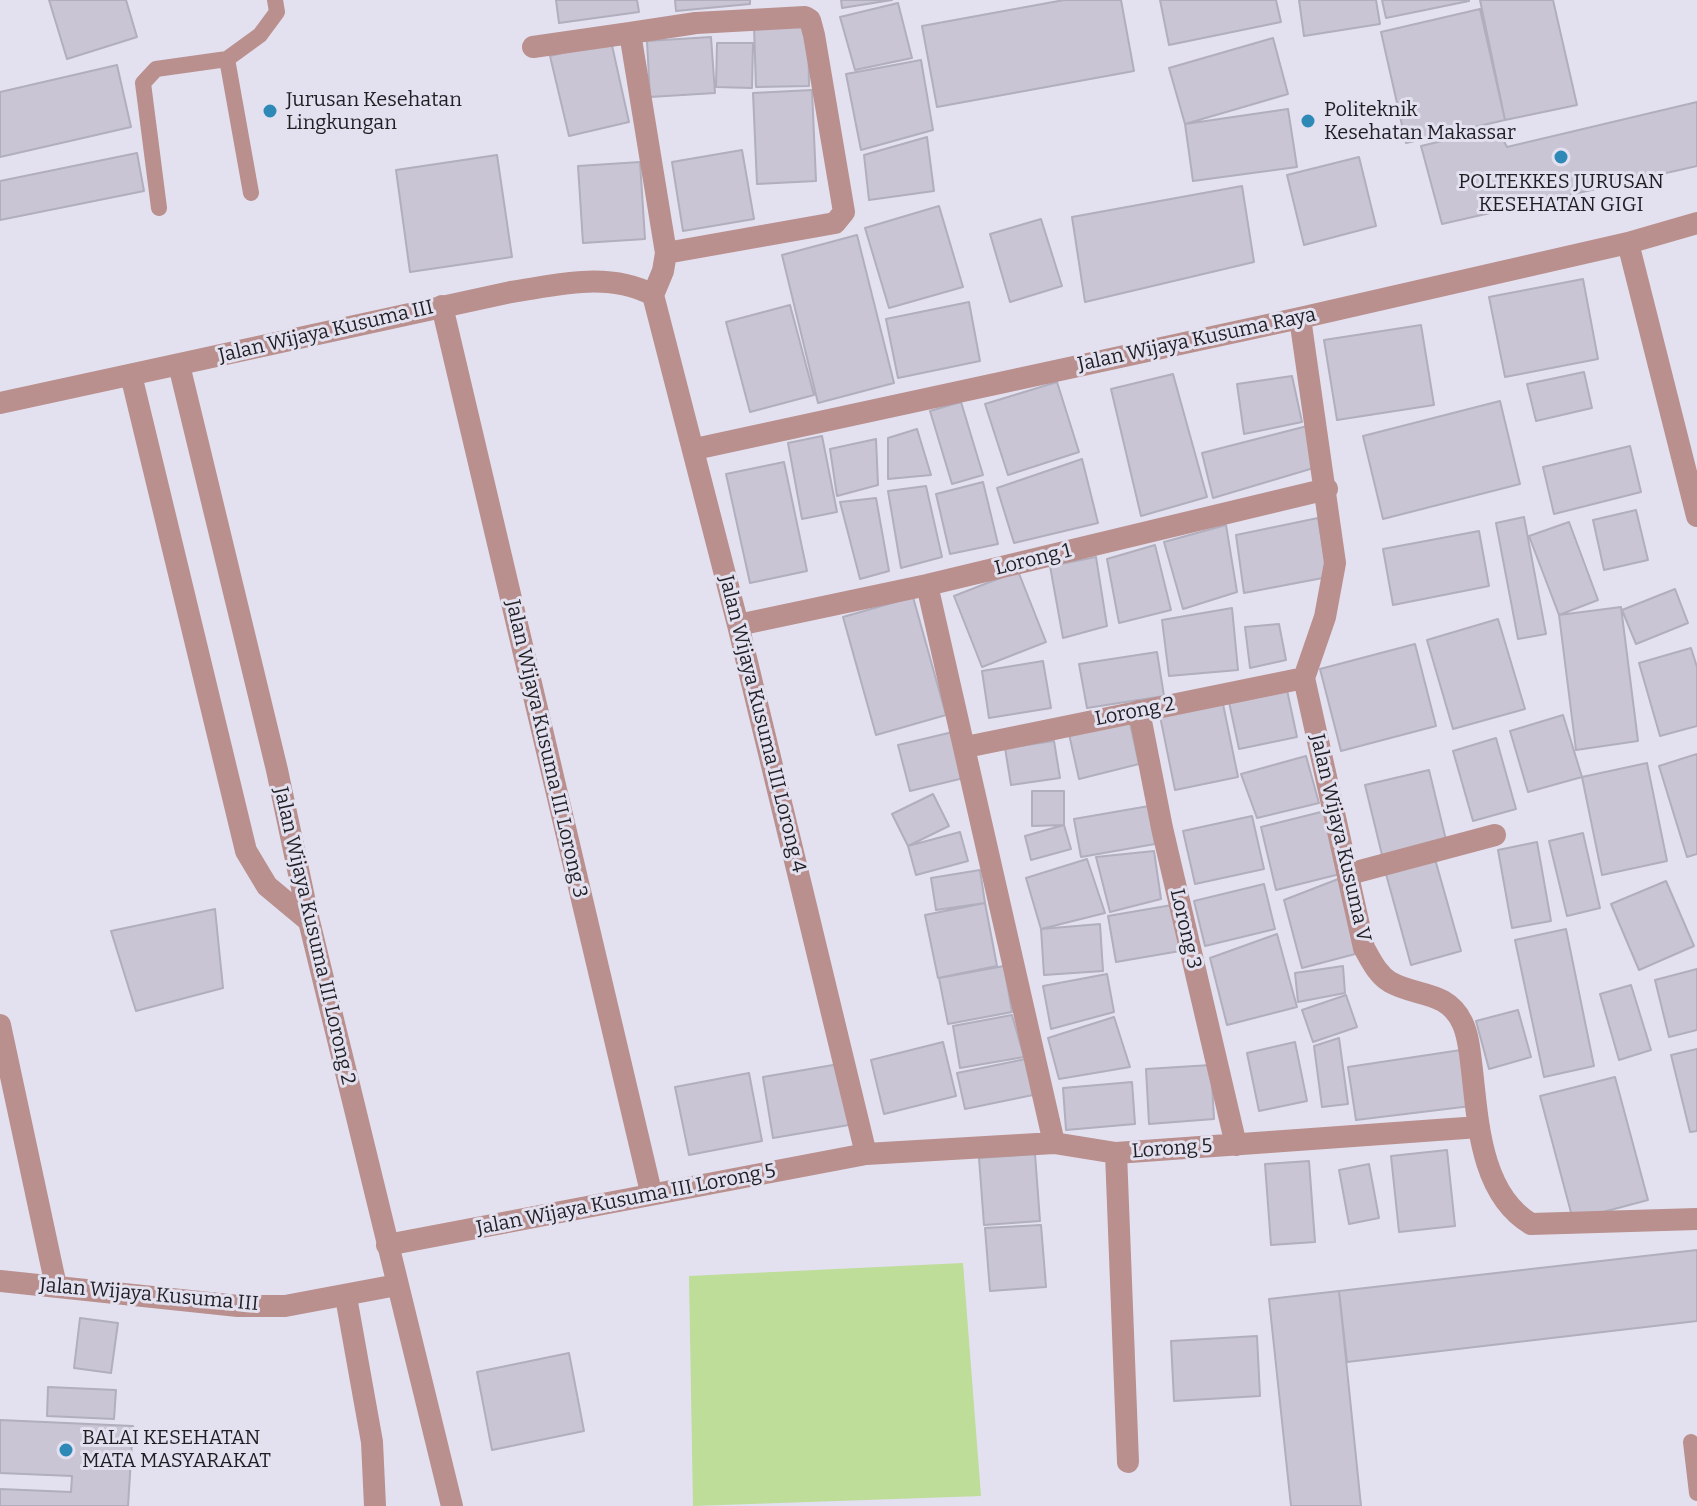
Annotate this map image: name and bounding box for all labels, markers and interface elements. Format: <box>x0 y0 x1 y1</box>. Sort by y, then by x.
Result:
place label: Jurusan Kesehatan Lingkungan <box>286 88 462 135</box>
place label: Politeknik Kesehatan Makassar <box>1324 98 1516 145</box>
marker: Jurusan Kesehatan Lingkungan <box>261 102 279 120</box>
marker: Politeknik Kesehatan Makassar <box>1299 112 1317 130</box>
marker: POLTEKKES JURUSAN KESEHATAN GIGI <box>1552 148 1570 166</box>
place label: POLTEKKES JURUSAN KESEHATAN GIGI <box>1458 170 1664 217</box>
street label: Jalan Wijaya Kusuma III <box>216 296 436 368</box>
street label: Jalan Wijaya Kusuma Raya <box>1076 303 1318 377</box>
street label: Lorong 1 <box>992 539 1074 581</box>
street label: Jalan Wijaya Kusuma III Lorong 4 <box>713 573 811 875</box>
street label: Jalan Wijaya Kusuma III Lorong 3 <box>500 598 592 900</box>
street label: Lorong 2 <box>1093 693 1177 731</box>
street label: Jalan Wijaya Kusuma V <box>1304 732 1376 944</box>
street label: Jalan Wijaya Kusuma III Lorong 2 <box>268 785 360 1087</box>
street label: Lorong 3 <box>1164 887 1206 971</box>
street label: Lorong 5 <box>1131 1134 1213 1164</box>
street label: Jalan Wijaya Kusuma III Lorong 5 <box>474 1159 778 1241</box>
street label: Jalan Wijaya Kusuma III <box>38 1273 260 1317</box>
place label: BALAI KESEHATAN MATA MASYARAKAT <box>82 1426 271 1473</box>
marker: BALAI KESEHATAN MATA MASYARAKAT <box>57 1441 75 1459</box>

